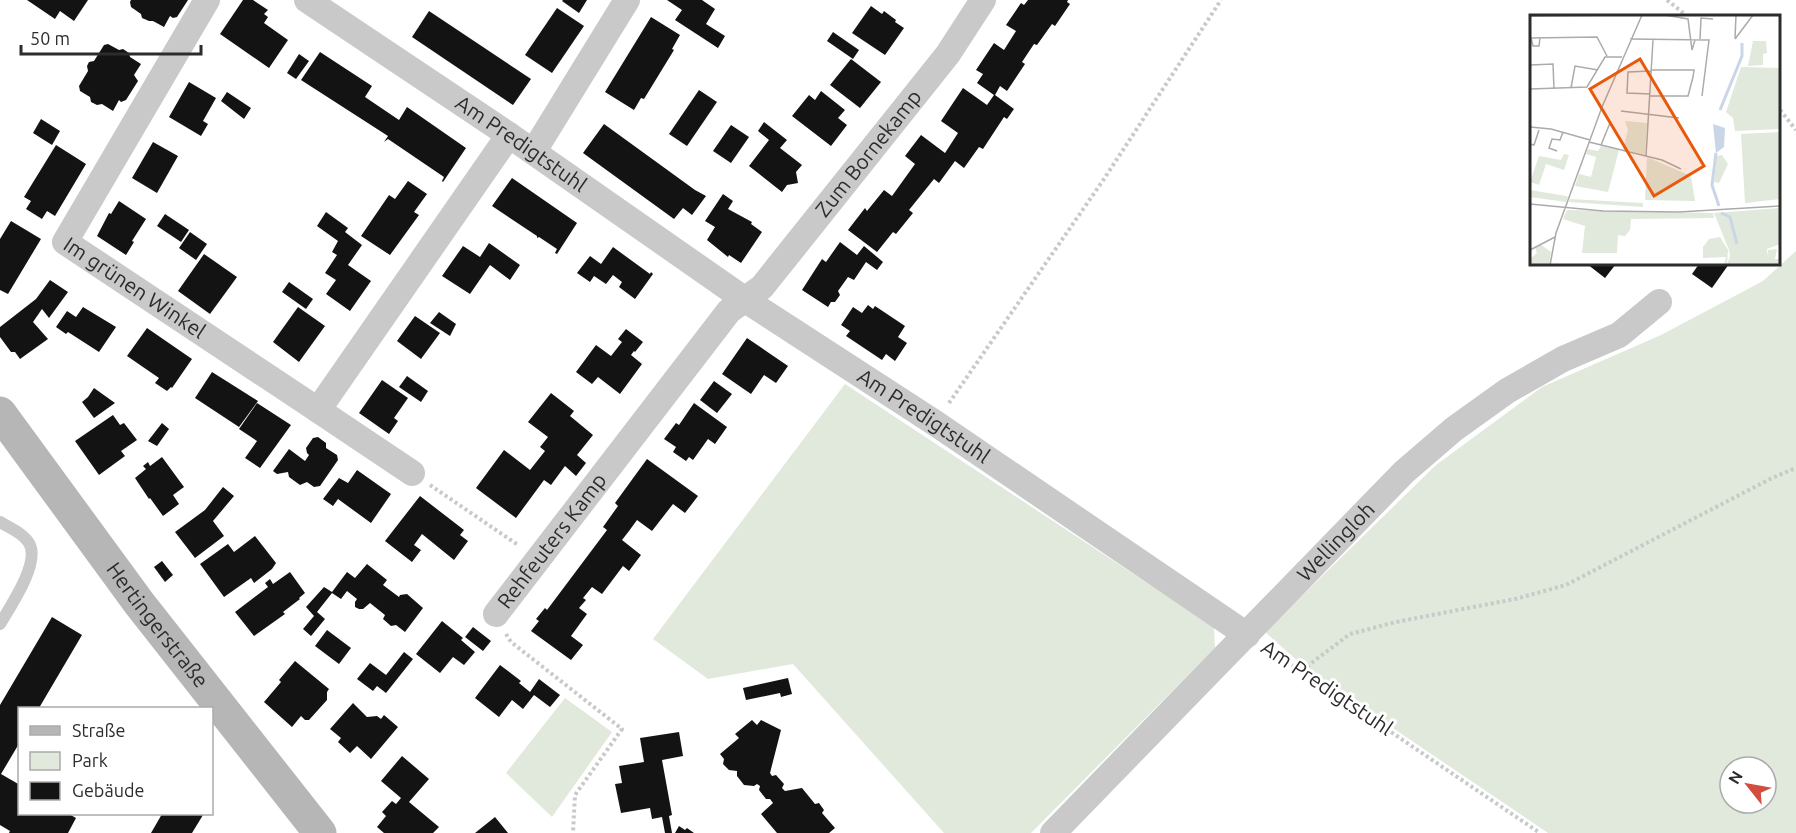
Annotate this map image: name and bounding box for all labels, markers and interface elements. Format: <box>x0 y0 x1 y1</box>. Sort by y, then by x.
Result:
inset map <box>1530 15 1781 266</box>
scale bar <box>21 18 201 56</box>
text: 50 m <box>30 28 70 48</box>
street label: Zum Bornekamp <box>810 84 926 221</box>
street label: Am Predigtstuhl <box>452 90 592 197</box>
street label: Im grünen Winkel <box>60 232 210 343</box>
street label: Am Predigtstuhl <box>854 363 995 468</box>
street label: Rehfeuters Kamp <box>492 468 611 613</box>
street label: Wellingloh <box>1292 497 1379 586</box>
street label: Hertingerstraße <box>102 557 214 692</box>
street label: Am Predigtstuhl <box>1257 634 1398 740</box>
legend <box>18 707 213 815</box>
text: Straße <box>72 720 125 740</box>
text: Park <box>72 750 108 770</box>
north arrow <box>1718 755 1778 815</box>
text: N <box>1724 768 1746 787</box>
text: Gebäude <box>72 780 144 800</box>

